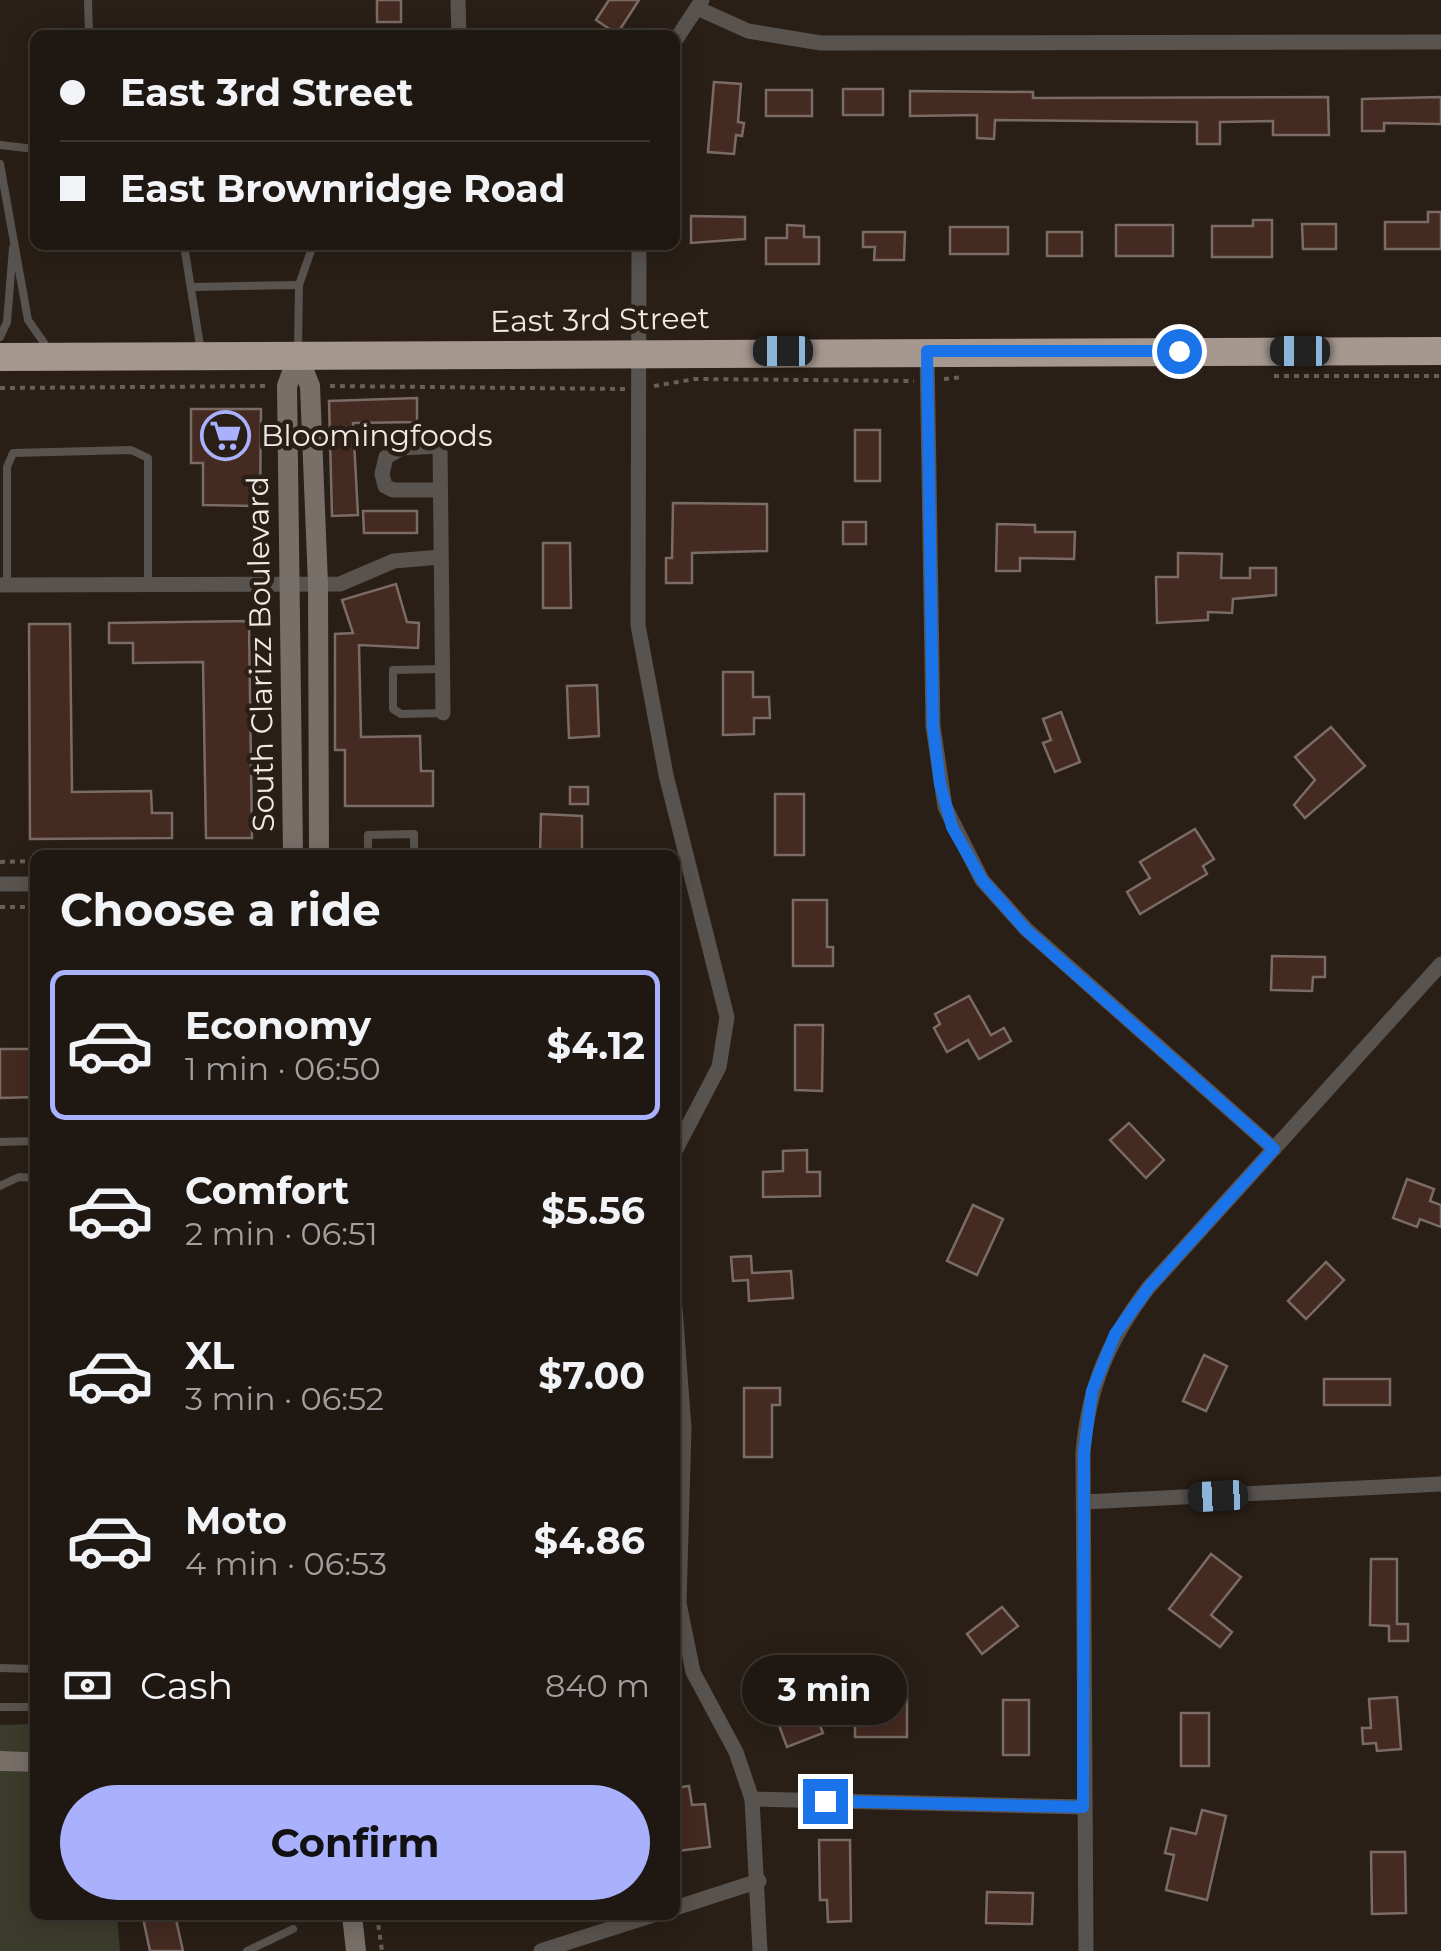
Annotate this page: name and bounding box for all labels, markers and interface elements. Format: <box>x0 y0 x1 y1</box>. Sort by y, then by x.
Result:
text: East 3rd Street <box>120 69 413 116</box>
text: East Brownridge Road <box>120 165 565 212</box>
street label: East 3rd Street <box>490 299 710 340</box>
route start <box>1157 329 1202 374</box>
car <box>753 336 813 366</box>
car <box>1270 336 1330 366</box>
supermarket icon: Bloomingfoods <box>200 410 252 462</box>
place label: Bloomingfoods <box>261 417 493 454</box>
street label: South Clarizz Boulevard <box>239 476 282 832</box>
text: Choose a ride <box>60 882 381 937</box>
icon: car <box>65 1000 155 1090</box>
text: Economy <box>185 1002 371 1049</box>
text: $4.12 <box>547 1022 645 1069</box>
text: 1 min · 06:50 <box>185 1049 381 1088</box>
icon: car <box>65 1165 155 1255</box>
text: Comfort <box>185 1167 349 1214</box>
text: $5.56 <box>541 1187 645 1234</box>
text: 2 min · 06:51 <box>185 1214 378 1253</box>
icon: car <box>65 1330 155 1420</box>
text: XL <box>185 1332 234 1379</box>
text: $7.00 <box>538 1352 645 1399</box>
text: 3 min · 06:52 <box>185 1379 384 1418</box>
car <box>1187 1479 1249 1513</box>
icon: car <box>65 1495 155 1585</box>
text: Moto <box>185 1497 287 1544</box>
text: $4.86 <box>534 1517 645 1564</box>
text: 4 min · 06:53 <box>185 1544 387 1583</box>
callout: 3 min <box>742 1656 908 1726</box>
icon: cash <box>60 1658 115 1713</box>
text: Cash <box>140 1662 233 1709</box>
text: 840 m <box>545 1666 650 1705</box>
text: 3 min <box>778 1670 871 1709</box>
route end <box>803 1779 848 1824</box>
button: Confirm <box>60 1785 650 1900</box>

